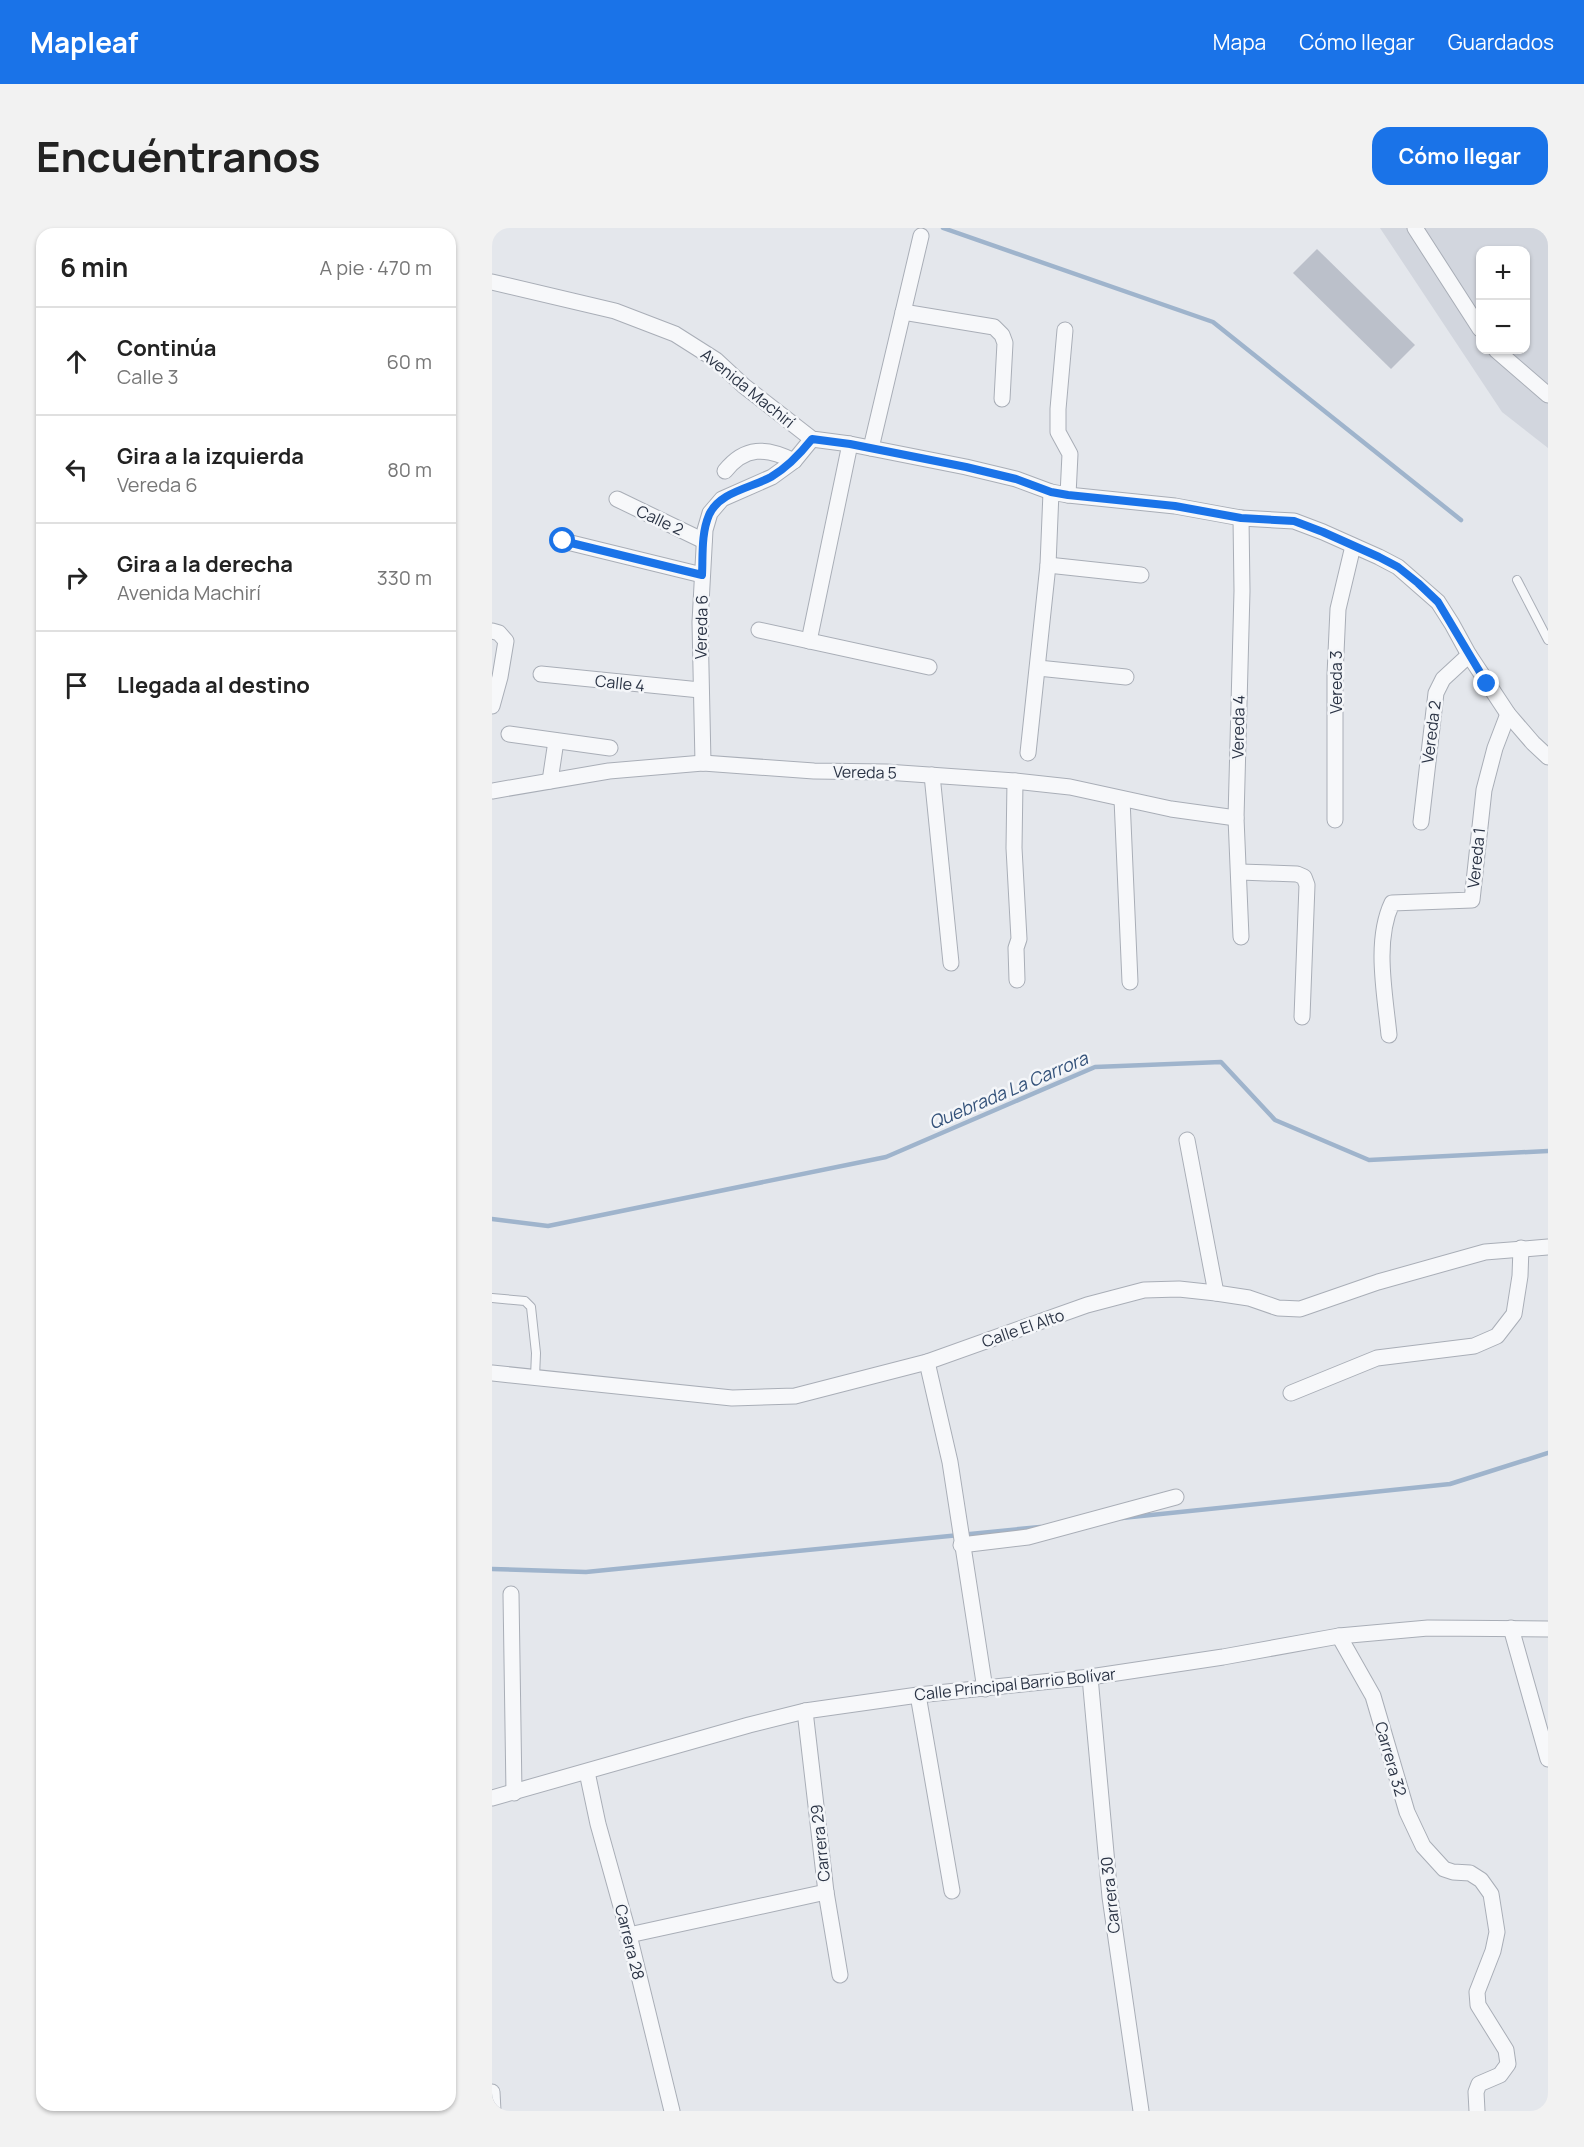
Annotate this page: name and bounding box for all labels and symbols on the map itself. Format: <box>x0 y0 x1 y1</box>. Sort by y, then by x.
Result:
street label: Avenida Machirí <box>696 343 800 433</box>
street label: Calle 2 <box>633 500 687 540</box>
route start <box>549 527 575 553</box>
street label: Vereda 6 <box>689 595 713 659</box>
street label: Vereda 3 <box>1325 650 1347 714</box>
street label: Calle 4 <box>594 669 646 697</box>
route end <box>1473 670 1499 696</box>
street label: Vereda 4 <box>1226 695 1250 759</box>
street label: Vereda 2 <box>1416 699 1446 765</box>
street label: Vereda 5 <box>833 760 897 784</box>
street label: Vereda 1 <box>1462 827 1490 889</box>
water label: Quebrada La Carrora <box>925 1045 1092 1134</box>
street label: Calle El Alto <box>979 1304 1067 1352</box>
street label: Calle Principal Barrio Bolívar <box>913 1662 1117 1706</box>
street label: Carrera 32 <box>1370 1719 1412 1799</box>
street label: Carrera 29 <box>805 1803 835 1883</box>
street label: Carrera 30 <box>1095 1855 1125 1935</box>
street label: Carrera 28 <box>610 1902 650 1982</box>

